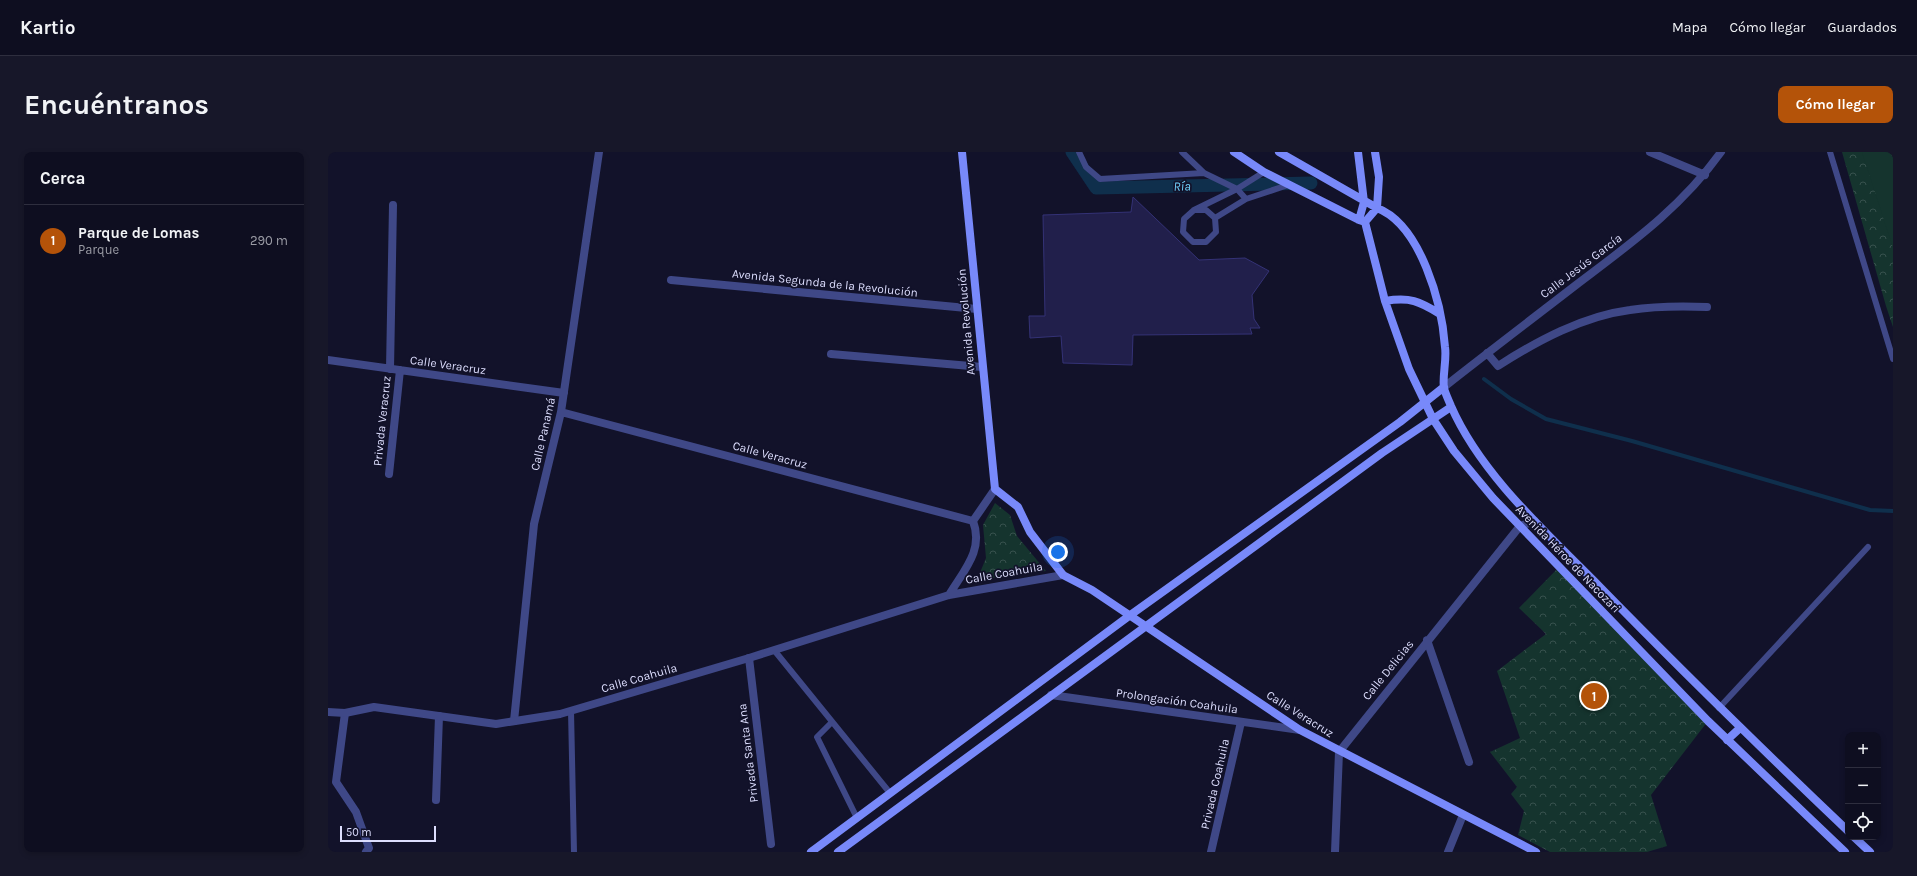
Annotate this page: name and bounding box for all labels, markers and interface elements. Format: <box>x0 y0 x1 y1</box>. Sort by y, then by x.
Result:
text: Kartio <box>20 17 75 39</box>
text: Mapa <box>1672 19 1707 36</box>
text: Cómo llegar <box>1729 19 1805 36</box>
text: Guardados <box>1827 19 1897 36</box>
button: Cómo llegar <box>1778 86 1893 123</box>
text: Encuéntranos <box>24 88 209 121</box>
text: Cerca <box>40 168 85 188</box>
water label: Ría <box>1173 178 1191 194</box>
text: Parque de Lomas <box>78 224 199 242</box>
street label: Calle Jesús García <box>1537 231 1625 301</box>
text: 1 <box>51 233 55 248</box>
text: 290 m <box>250 233 288 248</box>
text: Parque <box>78 242 119 257</box>
street label: Avenida Segunda de la Revolución <box>731 266 919 300</box>
street label: Avenida Revolución <box>954 268 978 376</box>
street label: Calle Veracruz <box>409 353 487 377</box>
street label: Privada Veracruz <box>370 375 394 467</box>
street label: Calle Panamá <box>528 396 558 472</box>
street label: Calle Veracruz <box>731 438 809 472</box>
street label: Avenida Héroe de Nacozari <box>1513 502 1623 616</box>
your location <box>1048 542 1068 562</box>
street label: Calle Coahuila <box>964 559 1044 587</box>
street label: Calle Delicias <box>1359 637 1417 703</box>
street label: Calle Coahuila <box>599 660 679 696</box>
pin: 1 <box>1581 681 1607 711</box>
street label: Prolongación Coahuila <box>1115 686 1239 716</box>
street label: Calle Veracruz <box>1264 688 1336 740</box>
street label: Privada Santa Ana <box>735 703 761 803</box>
map controls <box>1845 732 1881 840</box>
button: + <box>1845 732 1881 768</box>
street label: Privada Coahuila <box>1198 737 1232 831</box>
button: − <box>1845 768 1881 804</box>
button: locate <box>1845 804 1881 840</box>
scale bar <box>340 824 436 843</box>
text: 50 m <box>346 826 372 839</box>

